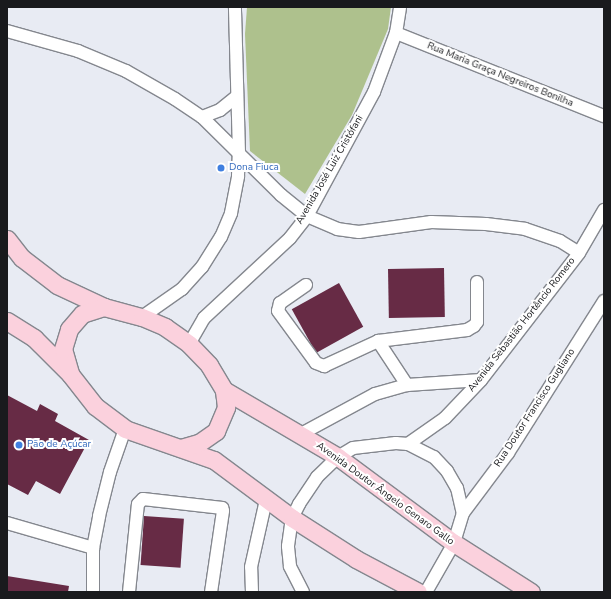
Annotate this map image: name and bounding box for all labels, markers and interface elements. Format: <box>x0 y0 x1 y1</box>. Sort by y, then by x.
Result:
street label: Rua Maria Graça Negreiros Bonilha <box>425 40 575 110</box>
street label: Avenida José Luiz Cristófani <box>294 113 366 227</box>
place label: Dona Fiuca <box>229 162 279 174</box>
marker: Dona Fiuca <box>216 163 226 173</box>
street label: Avenida Sebastião Hortêncio Romero <box>466 255 578 395</box>
street label: Rua Doutor Francisco Gugliano <box>492 347 578 469</box>
place label: Pão de Açúcar <box>27 439 91 451</box>
marker: Pão de Açúcar <box>14 440 24 450</box>
street label: Avenida Doutor Ângelo Genaro Gallo <box>314 440 456 548</box>

